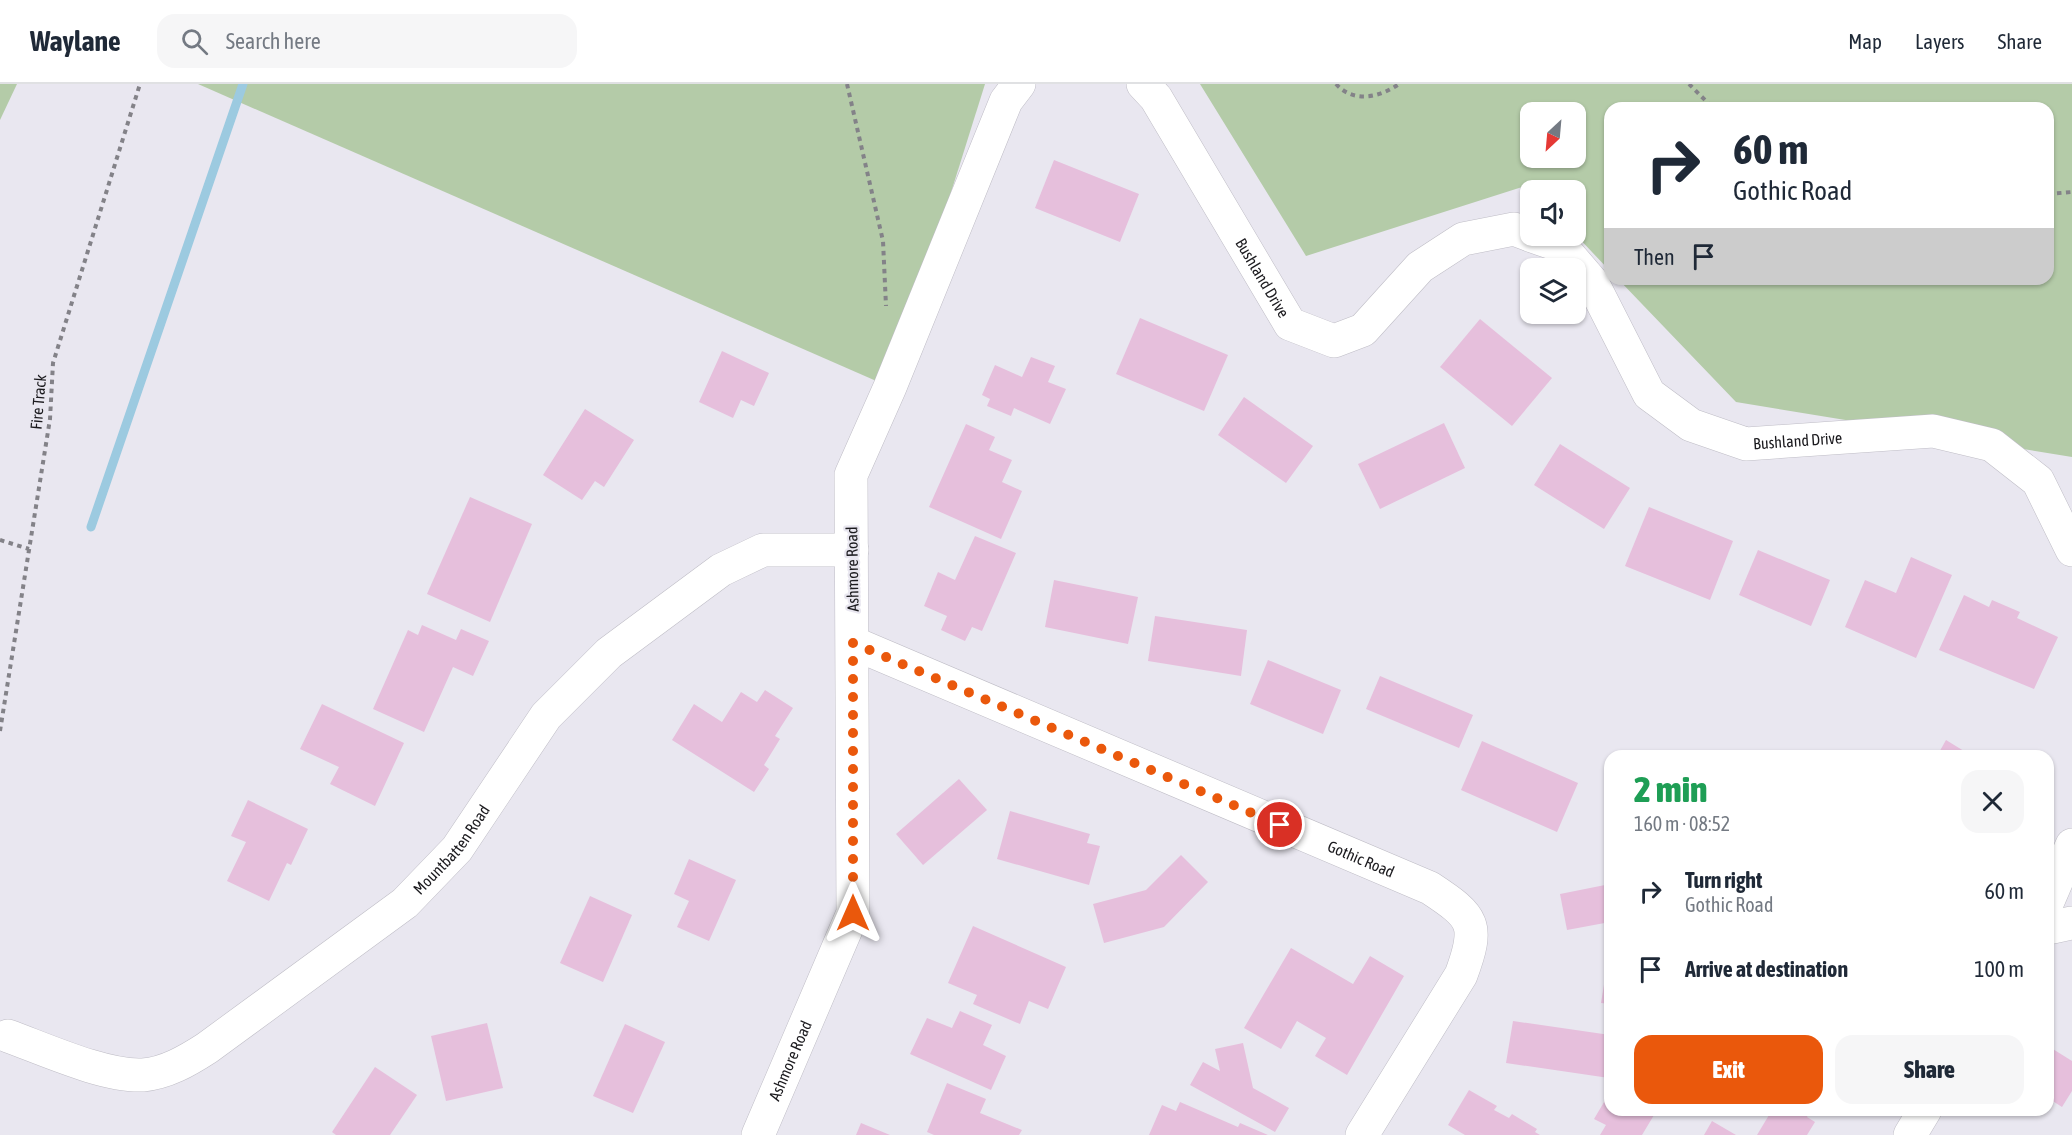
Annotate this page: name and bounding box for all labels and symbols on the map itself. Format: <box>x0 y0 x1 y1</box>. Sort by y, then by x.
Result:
north arrow <box>1520 102 1586 168</box>
street label: Bushland Drive <box>1232 235 1293 321</box>
street label: Fire Track <box>27 374 49 430</box>
street label: Bushland Drive <box>1753 428 1843 452</box>
street label: Ashmore Road <box>842 526 862 612</box>
pin <box>1254 799 1305 850</box>
street label: Mountbatten Road <box>410 801 493 898</box>
street label: Gothic Road <box>1325 837 1397 881</box>
position arrow <box>821 881 885 945</box>
street label: Ashmore Road <box>765 1018 815 1103</box>

